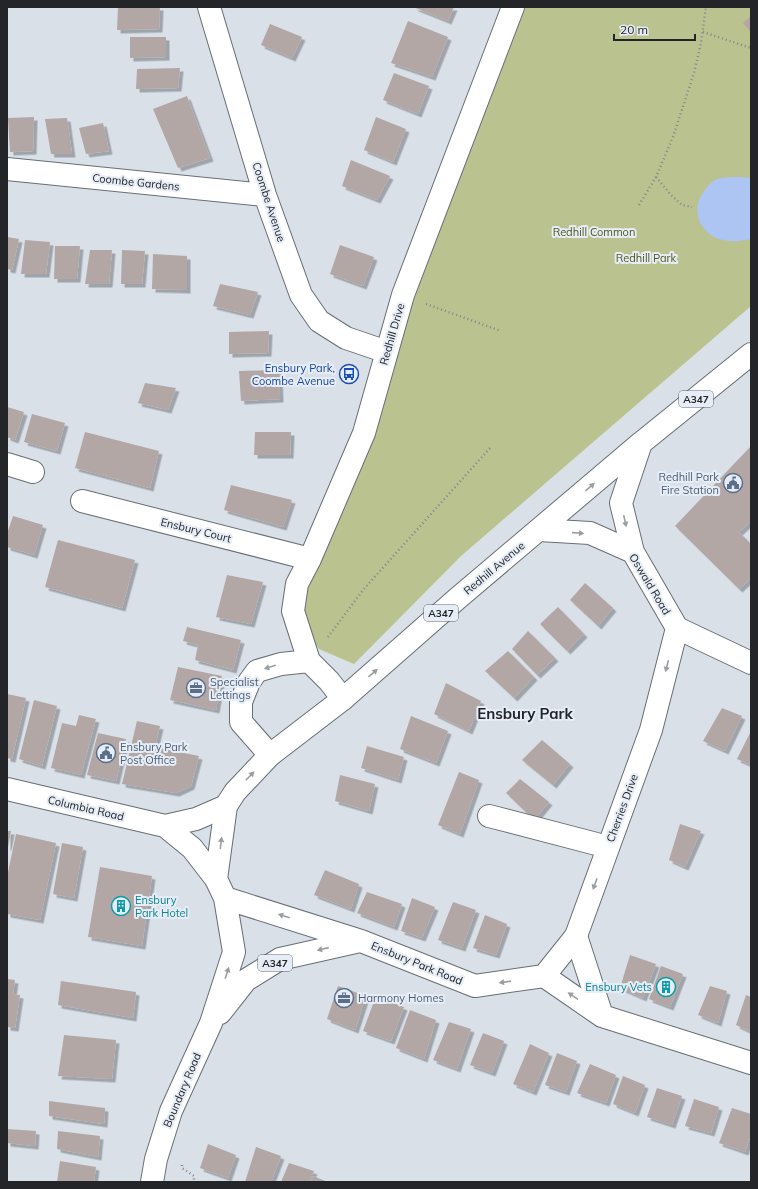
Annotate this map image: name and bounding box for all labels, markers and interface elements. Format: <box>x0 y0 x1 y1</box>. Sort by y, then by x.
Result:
scale bar <box>614 16 695 42</box>
text: 20 m <box>620 22 648 37</box>
street label: Coombe Avenue <box>249 160 289 244</box>
street label: Coombe Gardens <box>92 170 180 194</box>
park label: Redhill Common <box>553 225 635 239</box>
park label: Redhill Park <box>616 251 677 265</box>
street label: Redhill Drive <box>376 301 408 367</box>
place label: Ensbury Park, Coombe Avenue <box>252 361 335 388</box>
bus stop icon: Ensbury Park, Coombe Avenue <box>338 363 360 385</box>
road number: A347 <box>679 391 713 407</box>
place label: Redhill Park Fire Station <box>659 470 719 497</box>
public building icon: Redhill Park Fire Station <box>722 472 744 494</box>
one-way arrow <box>585 482 596 491</box>
street label: Ensbury Court <box>159 514 233 546</box>
one-way arrow <box>623 515 629 527</box>
one-way arrow <box>572 529 584 536</box>
street label: Redhill Avenue <box>461 538 527 598</box>
street label: Oswald Road <box>626 551 674 617</box>
road number: A347 <box>424 605 458 621</box>
one-way arrow <box>664 660 670 672</box>
one-way arrow <box>264 664 276 670</box>
one-way arrow <box>368 668 378 678</box>
place label: Specialist Lettings <box>210 675 259 702</box>
office icon: Specialist Lettings <box>185 677 207 699</box>
district label: Ensbury Park <box>477 704 573 723</box>
place label: Ensbury Park Post Office <box>120 740 188 767</box>
public building icon: Ensbury Park Post Office <box>95 742 117 764</box>
one-way arrow <box>246 771 255 781</box>
street label: Cherries Drive <box>603 772 641 844</box>
street label: Columbia Road <box>47 792 125 824</box>
one-way arrow <box>218 836 224 849</box>
one-way arrow <box>591 878 597 890</box>
place label: Ensbury Park Hotel <box>135 893 188 920</box>
building icon: Ensbury Park Hotel <box>110 895 132 917</box>
one-way arrow <box>277 913 289 919</box>
street label: Ensbury Park Road <box>369 938 465 988</box>
one-way arrow <box>317 947 329 953</box>
road number: A347 <box>258 955 292 971</box>
one-way arrow <box>224 967 230 979</box>
building icon: Ensbury Vets <box>655 976 677 998</box>
one-way arrow <box>499 978 511 985</box>
place label: Ensbury Vets <box>585 980 652 994</box>
office icon: Harmony Homes <box>333 987 355 1009</box>
place label: Harmony Homes <box>358 991 444 1005</box>
one-way arrow <box>568 992 578 1000</box>
street label: Boundary Road <box>160 1051 204 1129</box>

